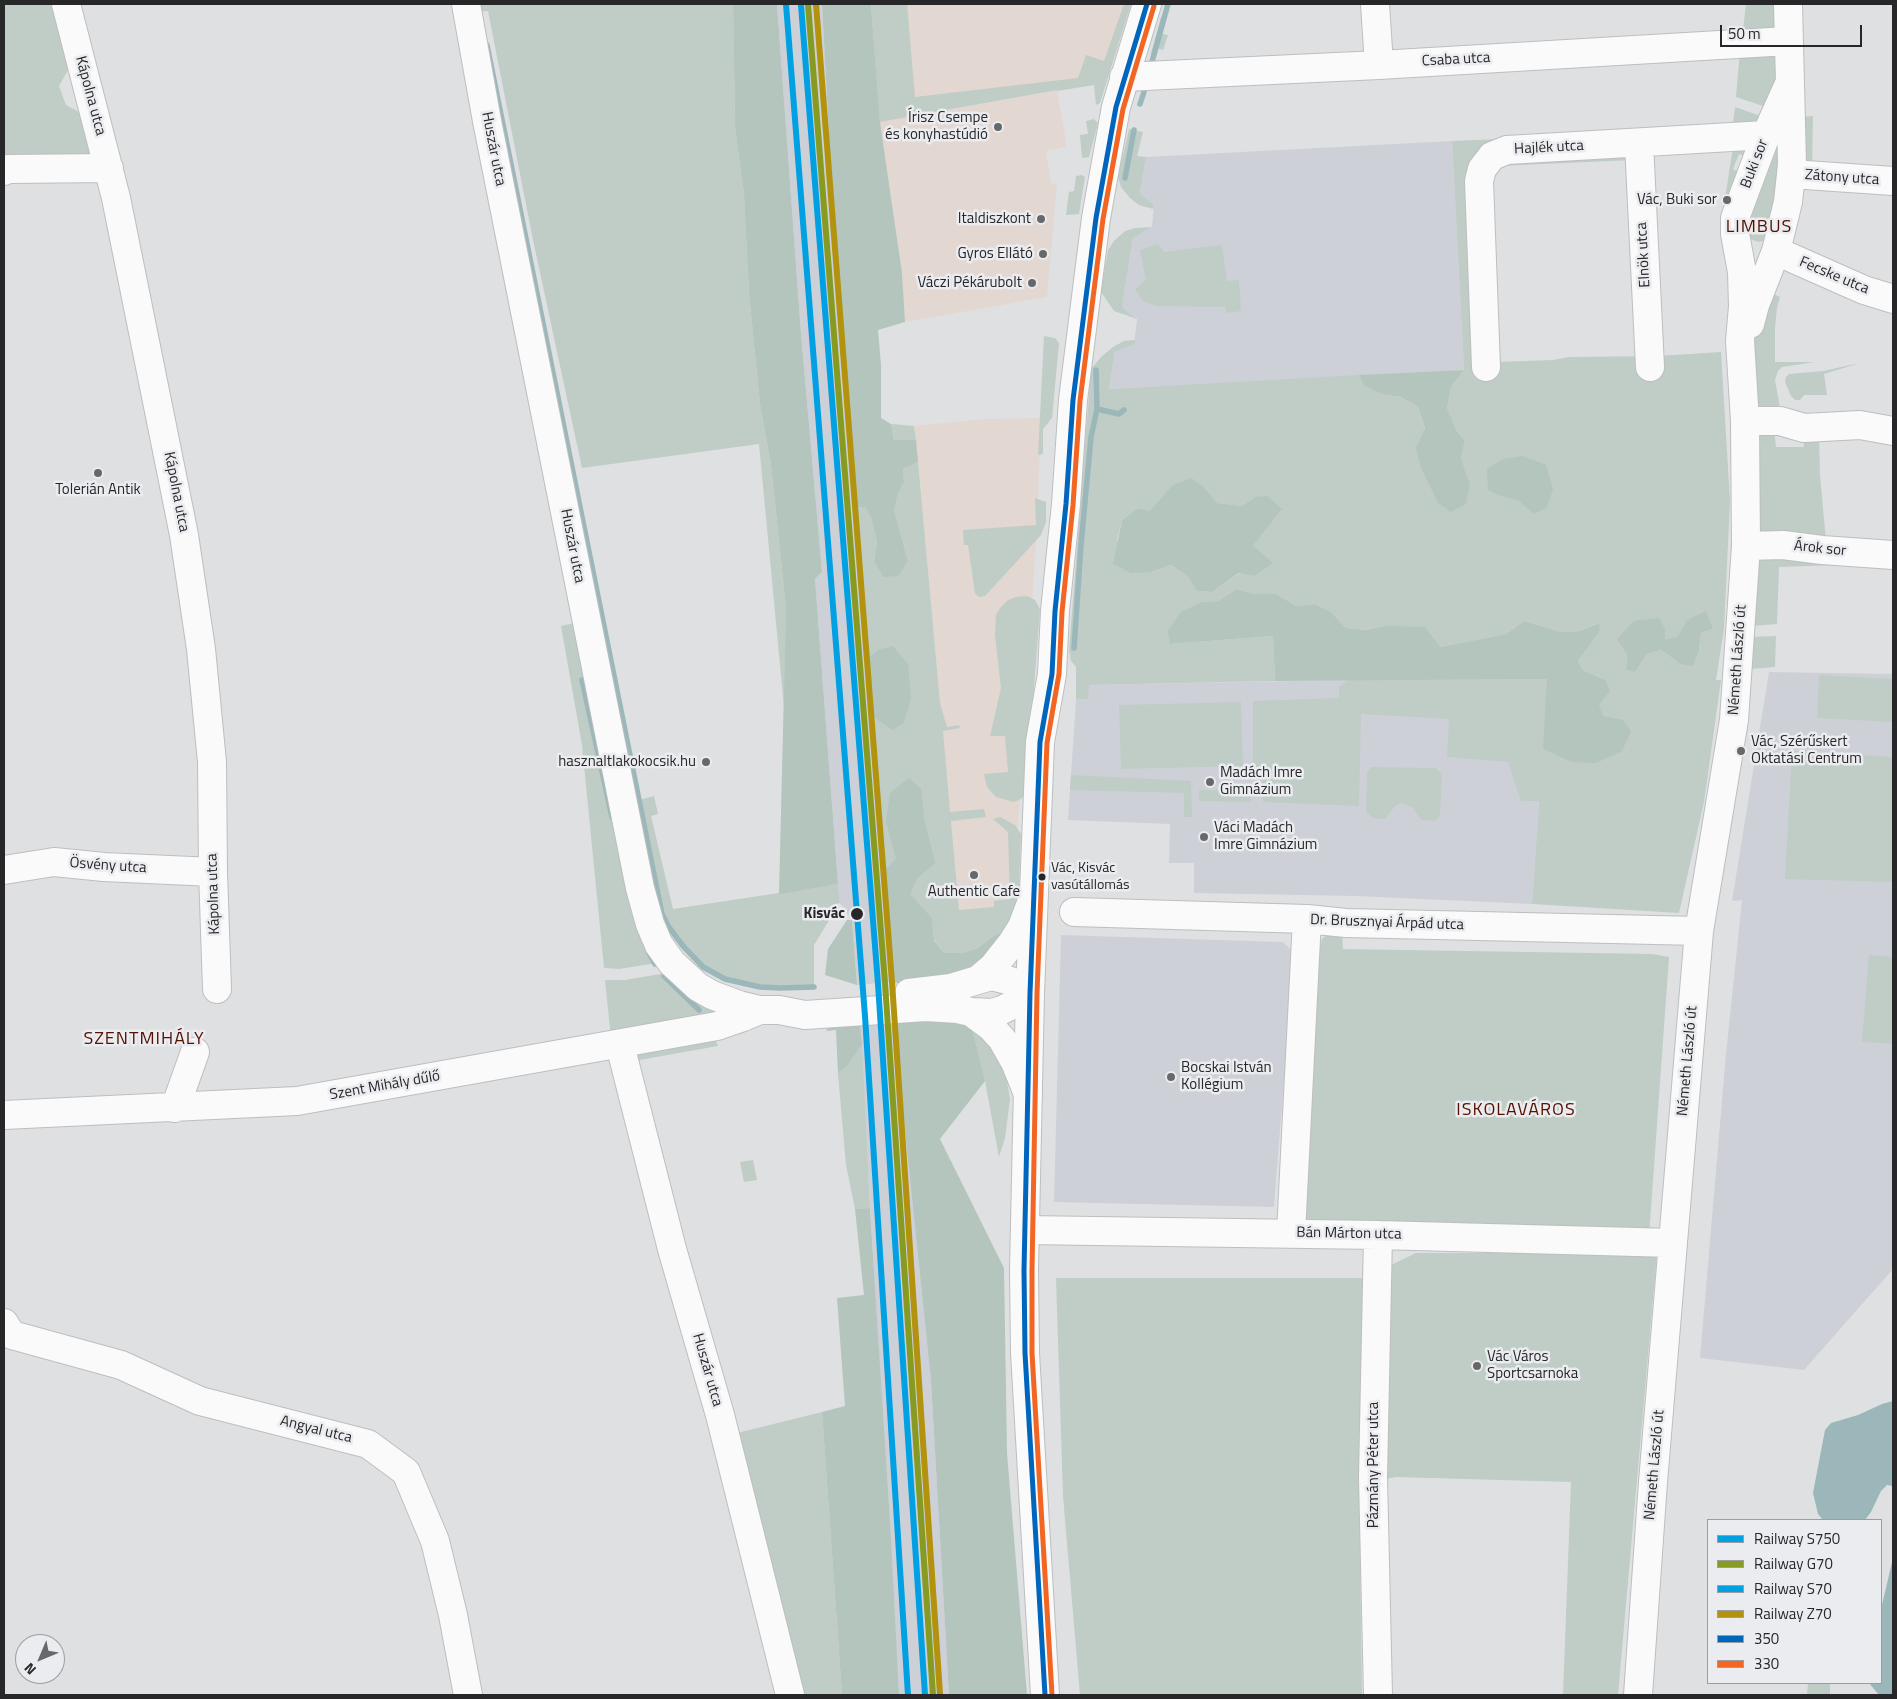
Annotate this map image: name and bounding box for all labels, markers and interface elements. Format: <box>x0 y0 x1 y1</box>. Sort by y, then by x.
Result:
scale bar <box>1722 15 1864 47</box>
text: 50 m <box>1728 22 1761 45</box>
street label: Csaba utca <box>1421 49 1491 71</box>
street label: Kápolna utca <box>71 54 109 138</box>
place label: Írisz Csempe és konyhastúdió <box>885 109 988 144</box>
street label: Huszár utca <box>477 110 509 188</box>
marker: Írisz Csempe és konyhastúdió <box>992 121 1004 133</box>
street label: Hajlék utca <box>1514 137 1584 159</box>
street label: Buki sor <box>1737 137 1773 191</box>
street label: Zátony utca <box>1804 166 1880 190</box>
place label: Vác, Buki sor <box>1637 191 1717 209</box>
marker: Vác, Buki sor <box>1721 194 1733 206</box>
place label: Italdiszkont <box>958 210 1031 228</box>
marker: Italdiszkont <box>1035 213 1047 225</box>
district label: LIMBUS <box>1725 217 1793 239</box>
street label: Elnök utca <box>1633 222 1655 288</box>
place label: Gyros Ellátó <box>957 245 1033 263</box>
marker: Gyros Ellátó <box>1037 248 1049 260</box>
street label: Fecske utca <box>1796 253 1872 299</box>
place label: Váczi Pékárubolt <box>917 274 1022 292</box>
marker: Váczi Pékárubolt <box>1026 277 1038 289</box>
street label: Kápolna utca <box>159 450 193 534</box>
marker: Tolerián Antik <box>92 467 104 479</box>
place label: Tolerián Antik <box>55 481 141 499</box>
street label: Huszár utca <box>556 507 588 585</box>
street label: Árok sor <box>1793 537 1847 561</box>
street label: Németh László út <box>1725 604 1751 716</box>
place label: Vác, Szérűskert Oktatási Centrum <box>1751 733 1862 768</box>
marker: Vác, Szérűskert Oktatási Centrum <box>1735 745 1747 757</box>
place label: hasznaltlakokocsik.hu <box>558 753 696 771</box>
marker: hasznaltlakokocsik.hu <box>700 756 712 768</box>
place label: Madách Imre Gimnázium <box>1220 764 1302 799</box>
marker: Madách Imre Gimnázium <box>1204 776 1216 788</box>
place label: Váci Madách Imre Gimnázium <box>1214 819 1317 854</box>
marker: Váci Madách Imre Gimnázium <box>1198 831 1210 843</box>
street label: Kápolna utca <box>204 853 224 935</box>
street label: Ösvény utca <box>69 854 147 878</box>
place label: Vác, Kisvác vasútállomás <box>1051 861 1130 894</box>
marker: Authentic Cafe <box>968 869 980 881</box>
marker: Vác, Kisvác vasútállomás <box>1037 872 1047 882</box>
place label: Authentic Cafe <box>928 883 1020 901</box>
place label: Kisvác <box>803 905 845 923</box>
marker: Kisvác <box>849 906 865 922</box>
street label: Dr. Brusznyai Árpád utca <box>1310 911 1464 935</box>
street label: Németh László út <box>1674 1005 1702 1117</box>
district label: SZENTMIHÁLY <box>82 1029 206 1051</box>
place label: Bocskai István Kollégium <box>1181 1059 1272 1094</box>
street label: Szent Mihály dűlő <box>328 1067 442 1105</box>
marker: Bocskai István Kollégium <box>1165 1071 1177 1083</box>
district label: ISKOLAVÁROS <box>1455 1100 1577 1122</box>
street label: Bán Márton utca <box>1296 1224 1402 1244</box>
street label: Huszár utca <box>688 1331 726 1409</box>
place label: Vác Város Sportcsarnoka <box>1487 1348 1578 1383</box>
marker: Vác Város Sportcsarnoka <box>1471 1360 1483 1372</box>
street label: Pázmány Péter utca <box>1365 1402 1383 1528</box>
street label: Németh László út <box>1641 1409 1669 1521</box>
street label: Angyal utca <box>278 1412 354 1448</box>
legend <box>1707 1519 1882 1684</box>
text: Railway S750 <box>1754 1527 1840 1550</box>
text: Railway G70 <box>1754 1552 1833 1575</box>
text: Railway S70 <box>1754 1577 1832 1600</box>
text: Railway Z70 <box>1754 1602 1832 1625</box>
text: 350 <box>1754 1627 1779 1650</box>
north arrow <box>15 1634 65 1684</box>
text: 330 <box>1754 1652 1779 1675</box>
text: N <box>19 1658 41 1680</box>

